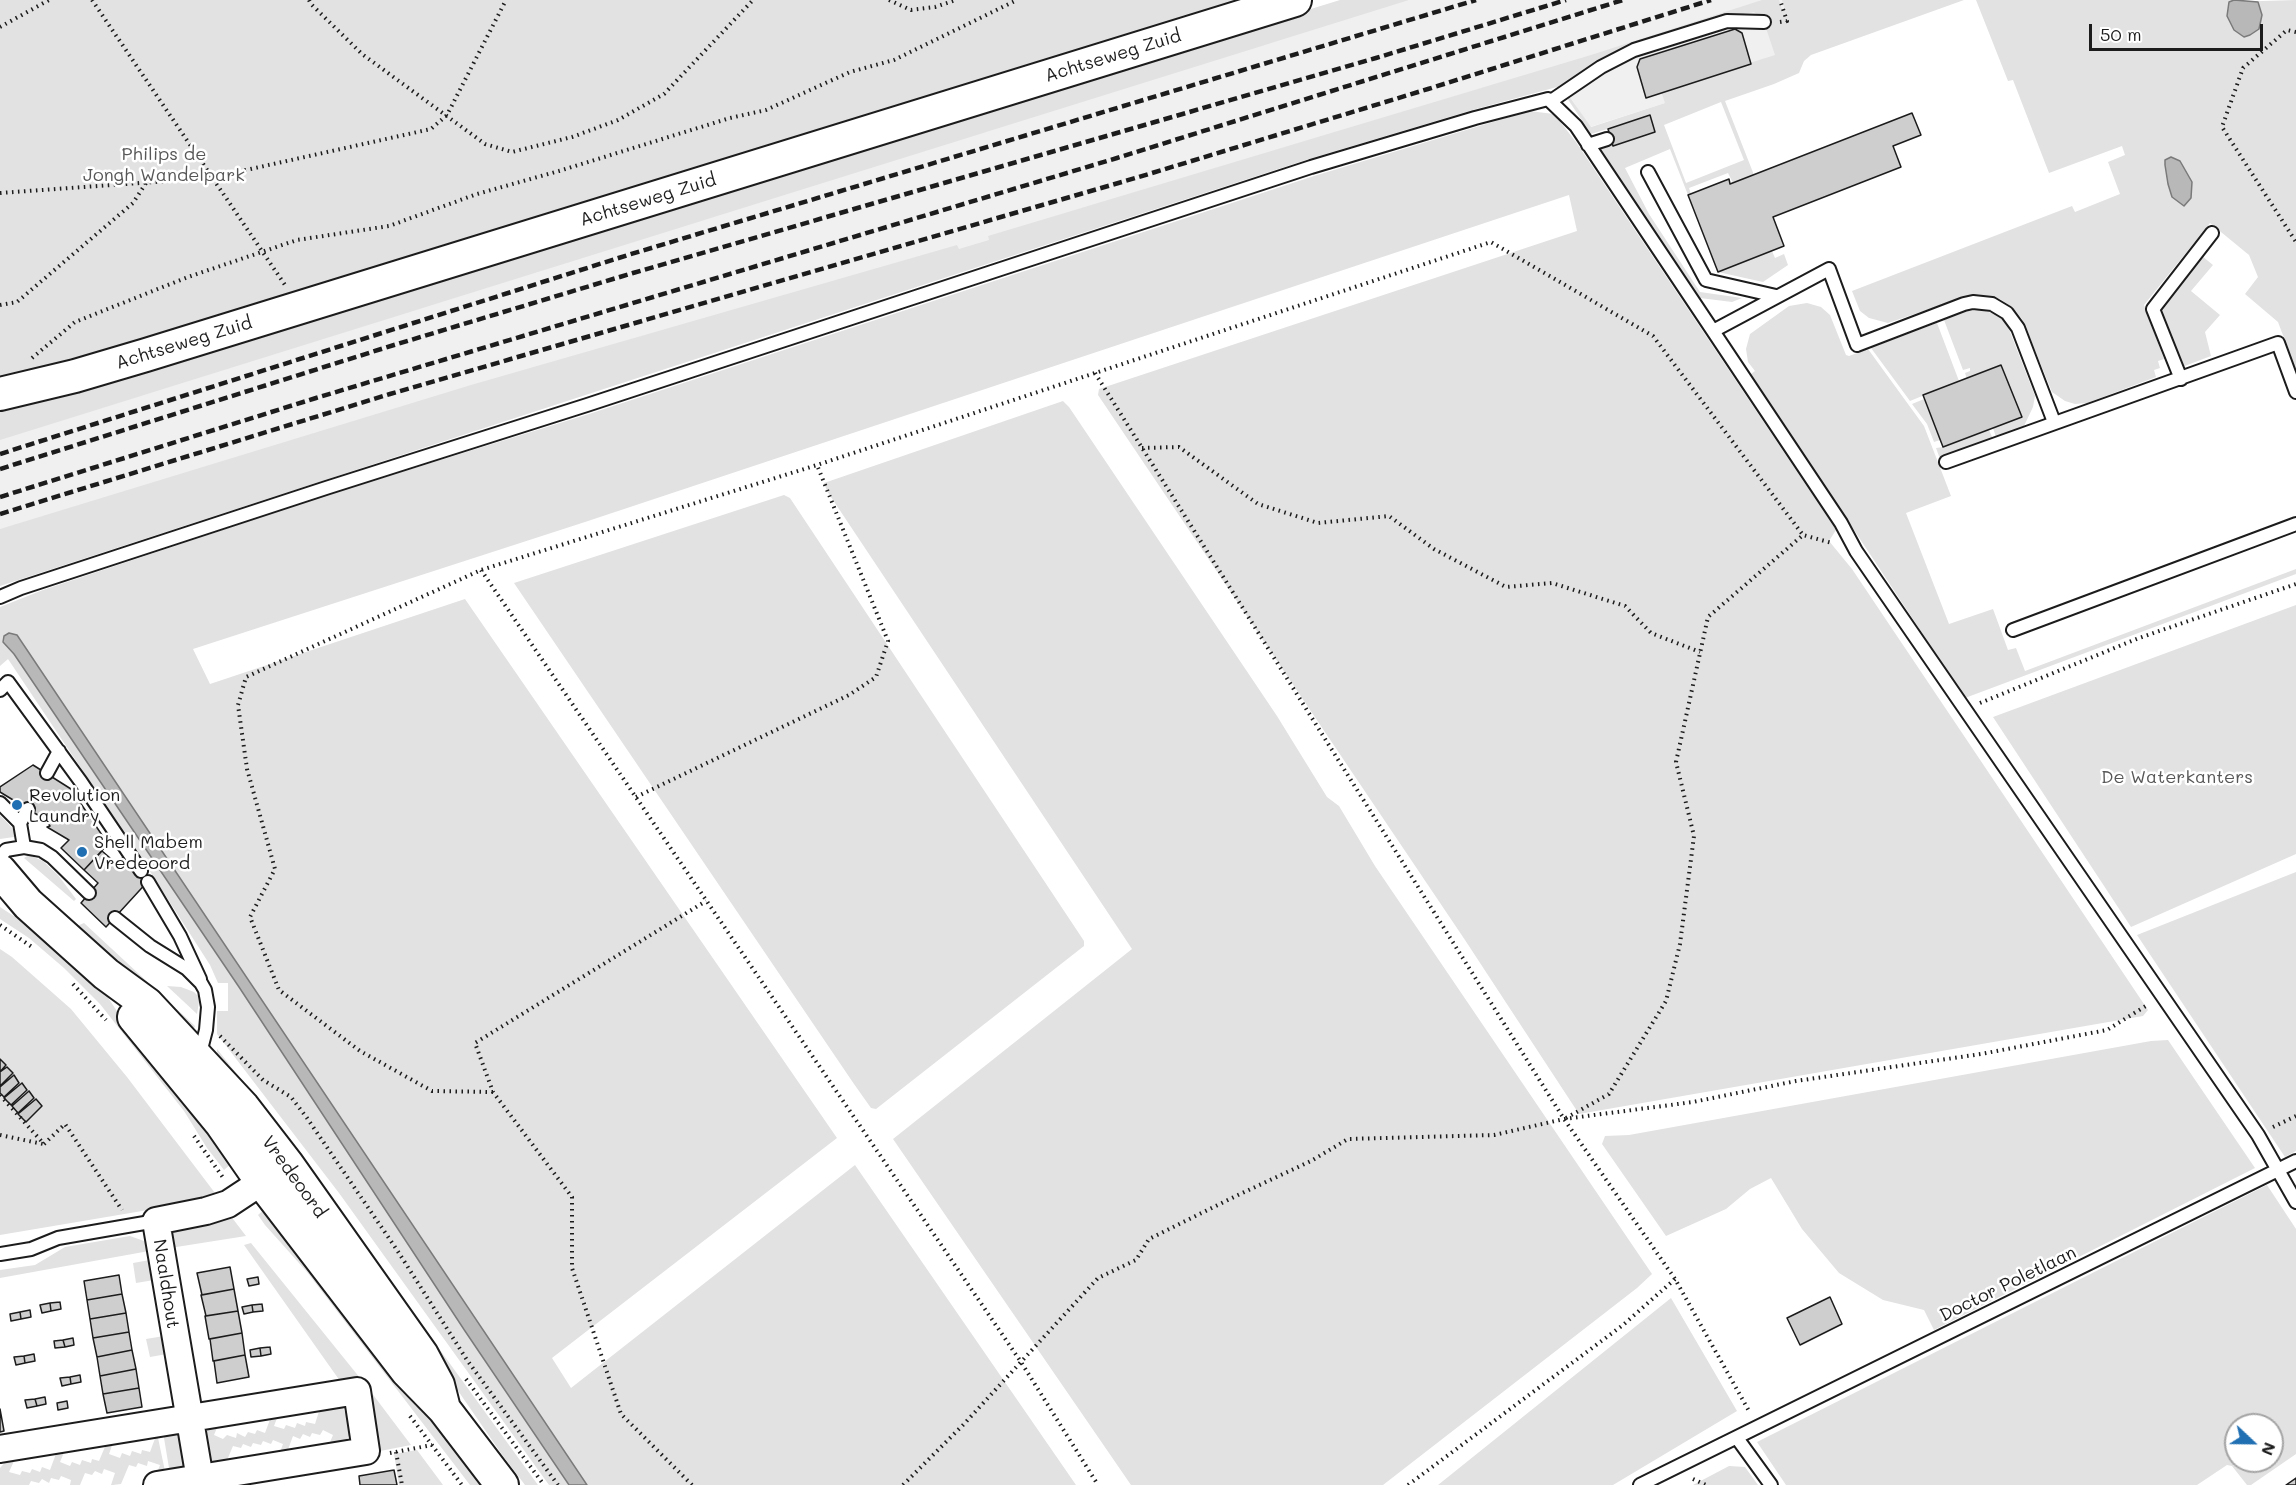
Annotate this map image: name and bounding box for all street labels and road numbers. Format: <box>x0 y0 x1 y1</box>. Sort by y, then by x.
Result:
street label: Achtseweg Zuid <box>1042 25 1184 87</box>
street label: Achtseweg Zuid <box>577 169 719 231</box>
street label: Achtseweg Zuid <box>113 312 255 374</box>
street label: Vredeoord <box>257 1132 331 1222</box>
street label: Naaldhout <box>148 1238 184 1330</box>
street label: Doctor Poletlaan <box>1936 1242 2080 1326</box>

